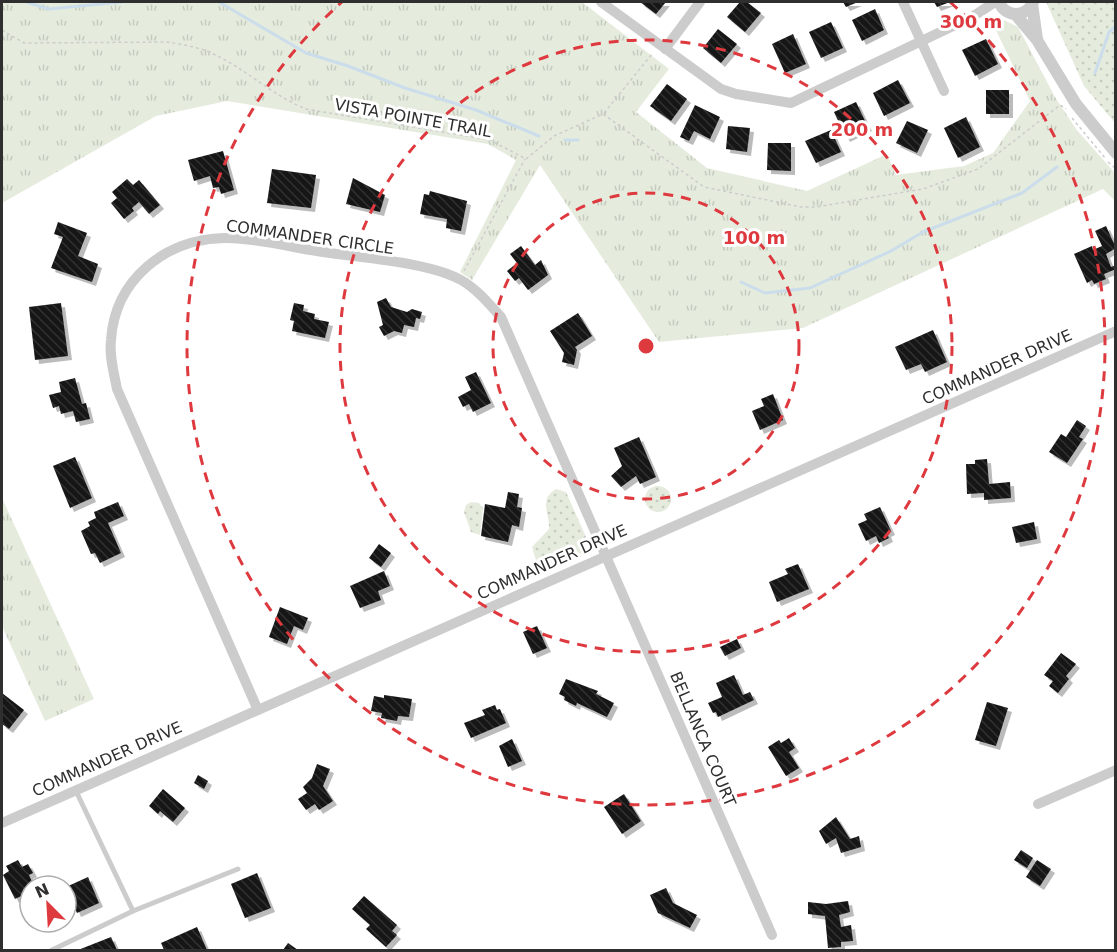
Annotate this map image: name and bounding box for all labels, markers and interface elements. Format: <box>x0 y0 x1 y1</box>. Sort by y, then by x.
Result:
text: 300 m <box>940 11 1002 32</box>
street label: VISTA POINTE TRAIL <box>333 95 493 141</box>
text: 200 m <box>831 119 893 140</box>
street label: COMMANDER CIRCLE <box>225 216 395 258</box>
text: 100 m <box>723 227 785 248</box>
street label: COMMANDER DRIVE <box>919 325 1075 409</box>
centre of rings <box>636 336 656 356</box>
street label: COMMANDER DRIVE <box>474 520 630 604</box>
street label: BELLANCA COURT <box>666 669 740 809</box>
street label: COMMANDER DRIVE <box>29 717 185 801</box>
north arrow <box>18 874 78 934</box>
text: N <box>32 879 52 902</box>

